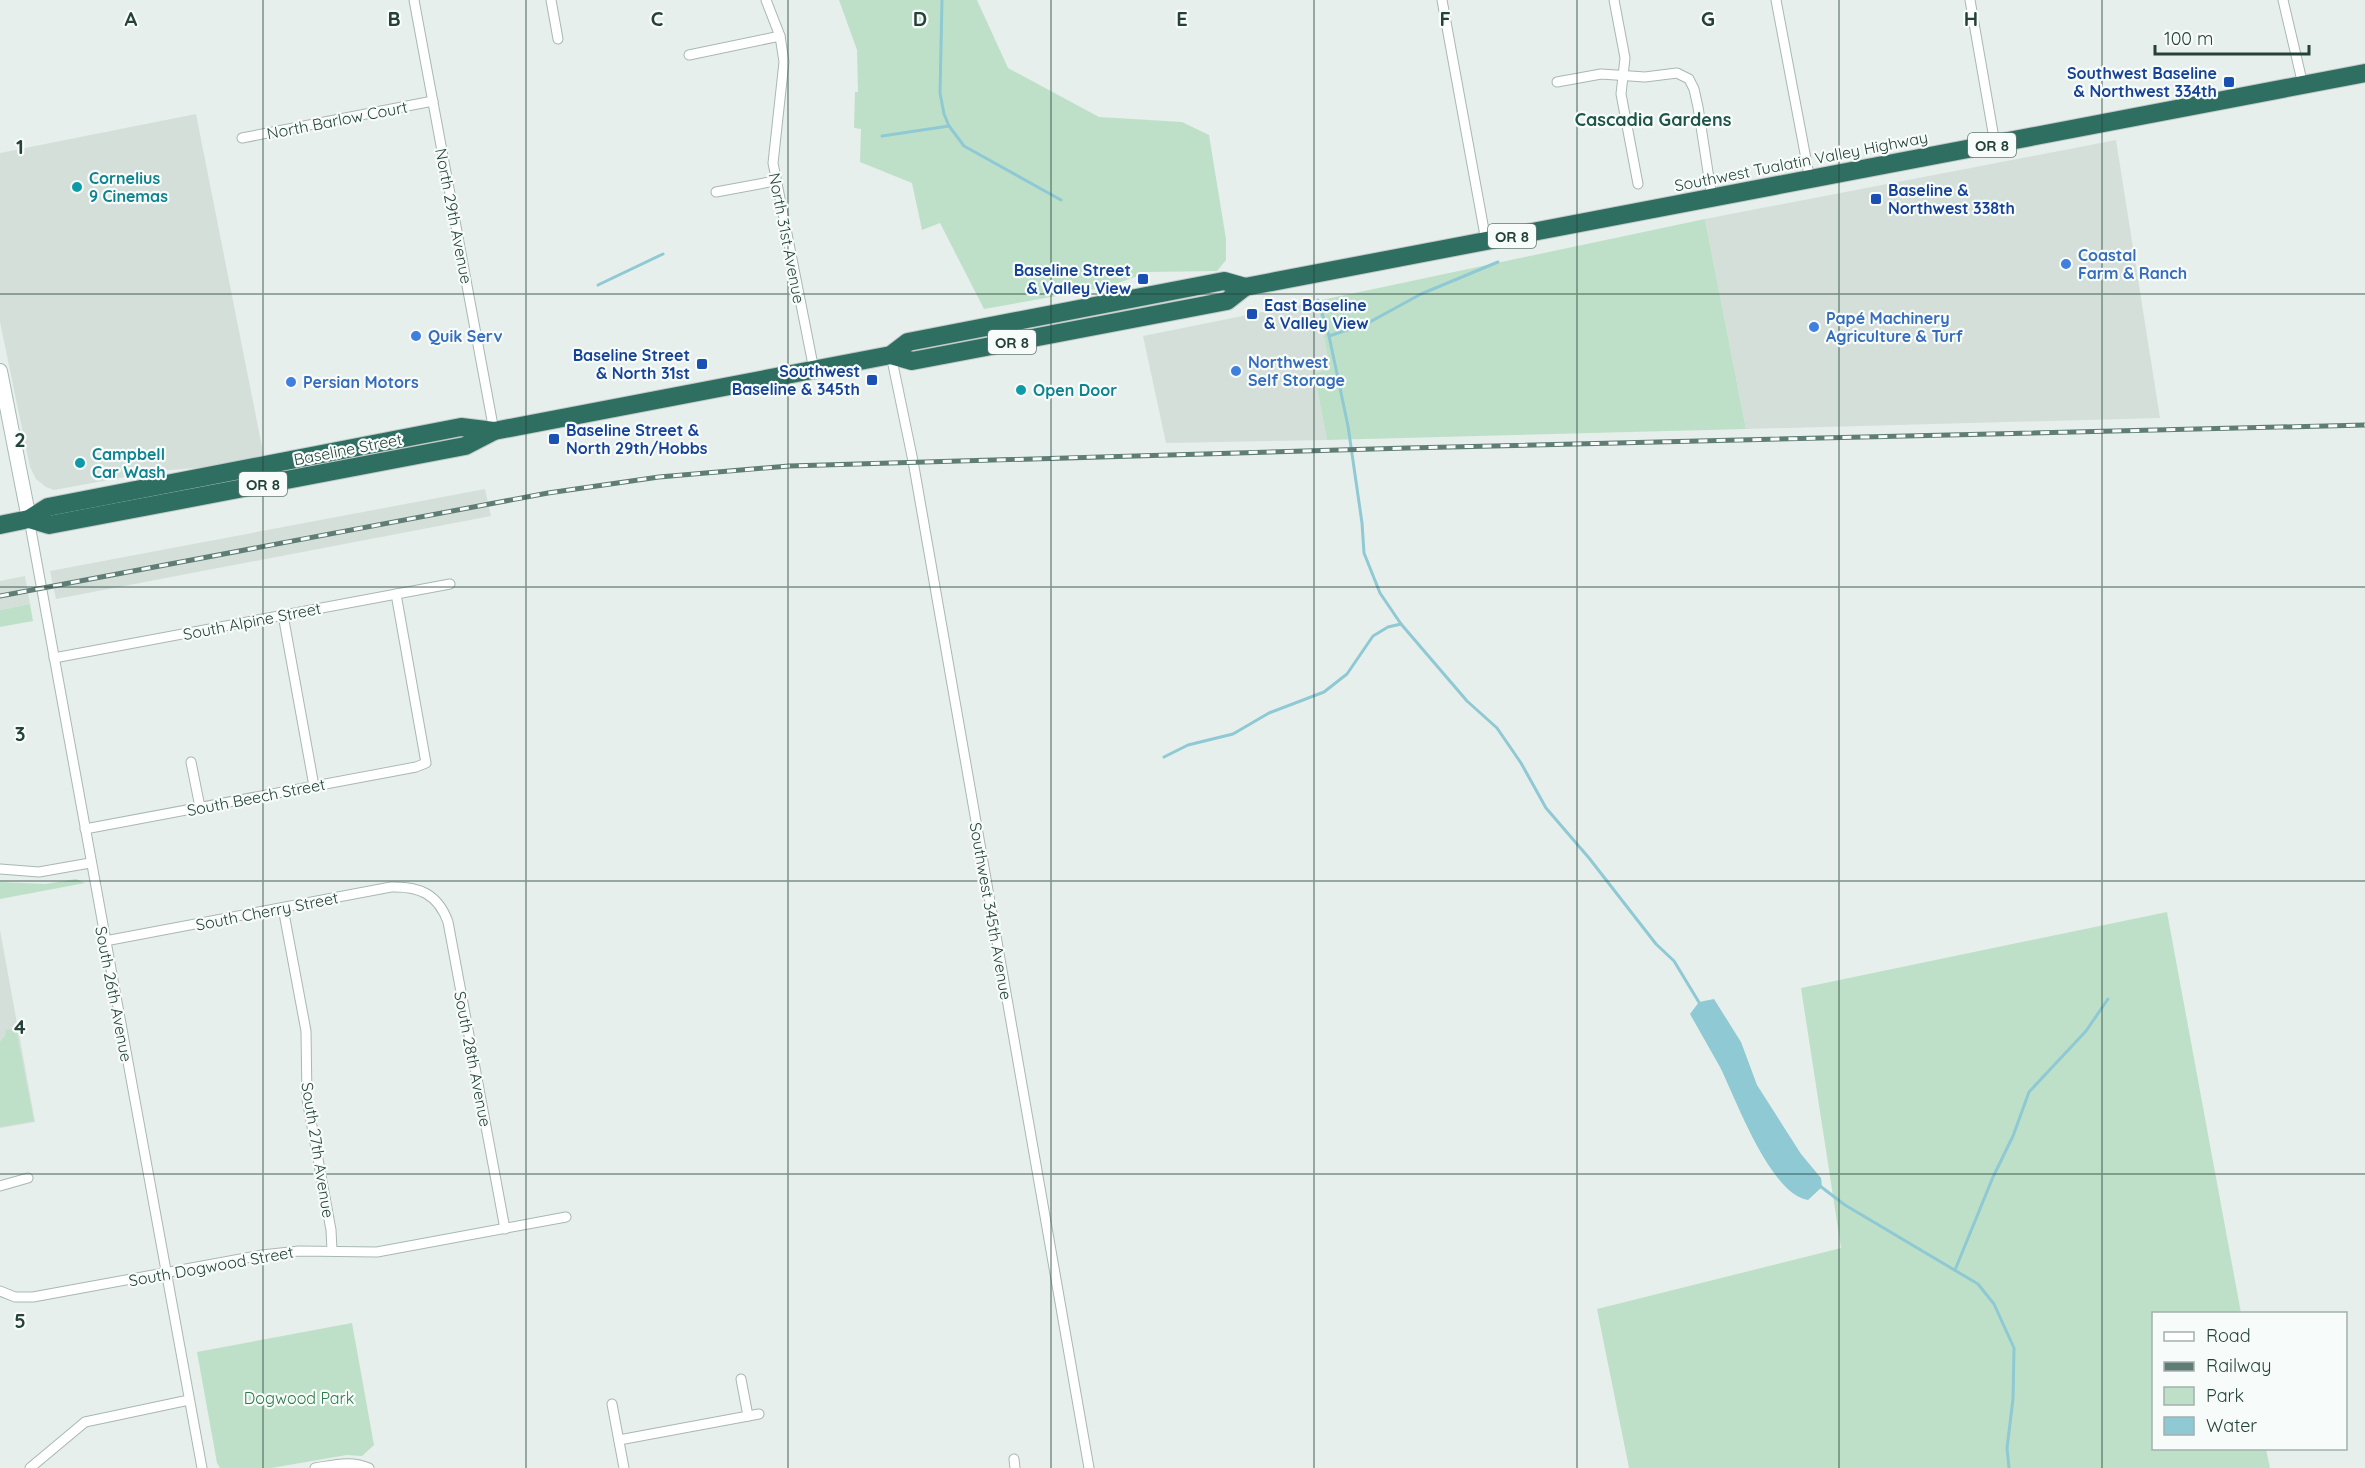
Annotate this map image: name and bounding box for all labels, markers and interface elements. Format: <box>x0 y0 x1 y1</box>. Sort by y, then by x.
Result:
text: A <box>125 6 138 31</box>
text: B <box>387 6 401 31</box>
text: C <box>651 6 664 31</box>
text: D <box>913 6 927 31</box>
text: E <box>1176 6 1188 31</box>
text: F <box>1439 6 1451 31</box>
text: G <box>1701 6 1715 31</box>
text: H <box>1964 6 1978 31</box>
scale bar <box>2155 18 2310 56</box>
text: 100 m <box>2164 27 2213 50</box>
place label: Southwest Baseline & Northwest 334th <box>2067 63 2217 101</box>
marker: Southwest Baseline & Northwest 334th <box>2222 75 2236 89</box>
street label: North Barlow Court <box>265 97 409 143</box>
district label: Cascadia Gardens <box>1575 108 1732 131</box>
street label: Southwest Tualatin Valley Highway <box>1673 127 1929 195</box>
road number: OR 8 <box>1968 133 2016 157</box>
text: 1 <box>16 134 24 159</box>
street label: North 29th Avenue <box>431 146 477 286</box>
place label: Cornelius 9 Cinemas <box>89 168 168 206</box>
street label: North 31st Avenue <box>765 171 809 305</box>
marker: Cornelius 9 Cinemas <box>70 180 84 194</box>
place label: Baseline & Northwest 338th <box>1888 180 2015 218</box>
marker: Baseline & Northwest 338th <box>1869 192 1883 206</box>
road number: OR 8 <box>1488 224 1536 248</box>
place label: Coastal Farm & Ranch <box>2078 245 2187 283</box>
marker: Coastal Farm & Ranch <box>2059 257 2073 271</box>
place label: Baseline Street & Valley View <box>1014 260 1131 298</box>
marker: Baseline Street & Valley View <box>1136 272 1150 286</box>
place label: East Baseline & Valley View <box>1264 295 1369 333</box>
marker: East Baseline & Valley View <box>1245 307 1259 321</box>
place label: Papé Machinery Agriculture & Turf <box>1826 308 1963 346</box>
marker: Papé Machinery Agriculture & Turf <box>1807 320 1821 334</box>
place label: Quik Serv <box>428 326 503 346</box>
marker: Quik Serv <box>409 329 423 343</box>
road number: OR 8 <box>988 330 1036 354</box>
place label: Baseline Street & North 31st <box>573 345 690 383</box>
place label: Northwest Self Storage <box>1248 352 1345 390</box>
marker: Baseline Street & North 31st <box>695 357 709 371</box>
place label: Southwest Baseline & 345th <box>732 361 860 399</box>
marker: Northwest Self Storage <box>1229 364 1243 378</box>
place label: Persian Motors <box>303 372 419 392</box>
marker: Southwest Baseline & 345th <box>865 373 879 387</box>
marker: Persian Motors <box>284 375 298 389</box>
place label: Open Door <box>1033 380 1117 400</box>
marker: Open Door <box>1014 383 1028 397</box>
place label: Baseline Street & North 29th/Hobbs <box>566 420 708 458</box>
text: 2 <box>14 427 26 452</box>
street label: Baseline Street <box>292 429 404 469</box>
marker: Baseline Street & North 29th/Hobbs <box>547 432 561 446</box>
place label: Campbell Car Wash <box>92 444 166 482</box>
marker: Campbell Car Wash <box>73 456 87 470</box>
road number: OR 8 <box>239 472 287 496</box>
street label: South Alpine Street <box>181 598 323 644</box>
text: 3 <box>15 721 25 746</box>
street label: South Beech Street <box>185 774 327 820</box>
street label: Southwest 345th Avenue <box>966 821 1016 1001</box>
street label: South Cherry Street <box>194 887 340 935</box>
street label: South 26th Avenue <box>91 924 137 1064</box>
street label: South 28th Avenue <box>450 989 496 1129</box>
text: 4 <box>14 1014 26 1039</box>
street label: South 27th Avenue <box>297 1081 339 1219</box>
street label: South Dogwood Street <box>127 1242 295 1290</box>
text: 5 <box>14 1308 26 1333</box>
legend <box>2152 1312 2347 1450</box>
text: Road <box>2206 1324 2251 1347</box>
text: Railway <box>2206 1354 2272 1377</box>
text: Park <box>2206 1384 2244 1407</box>
park label: Dogwood Park <box>244 1388 354 1408</box>
text: Water <box>2206 1414 2257 1437</box>

